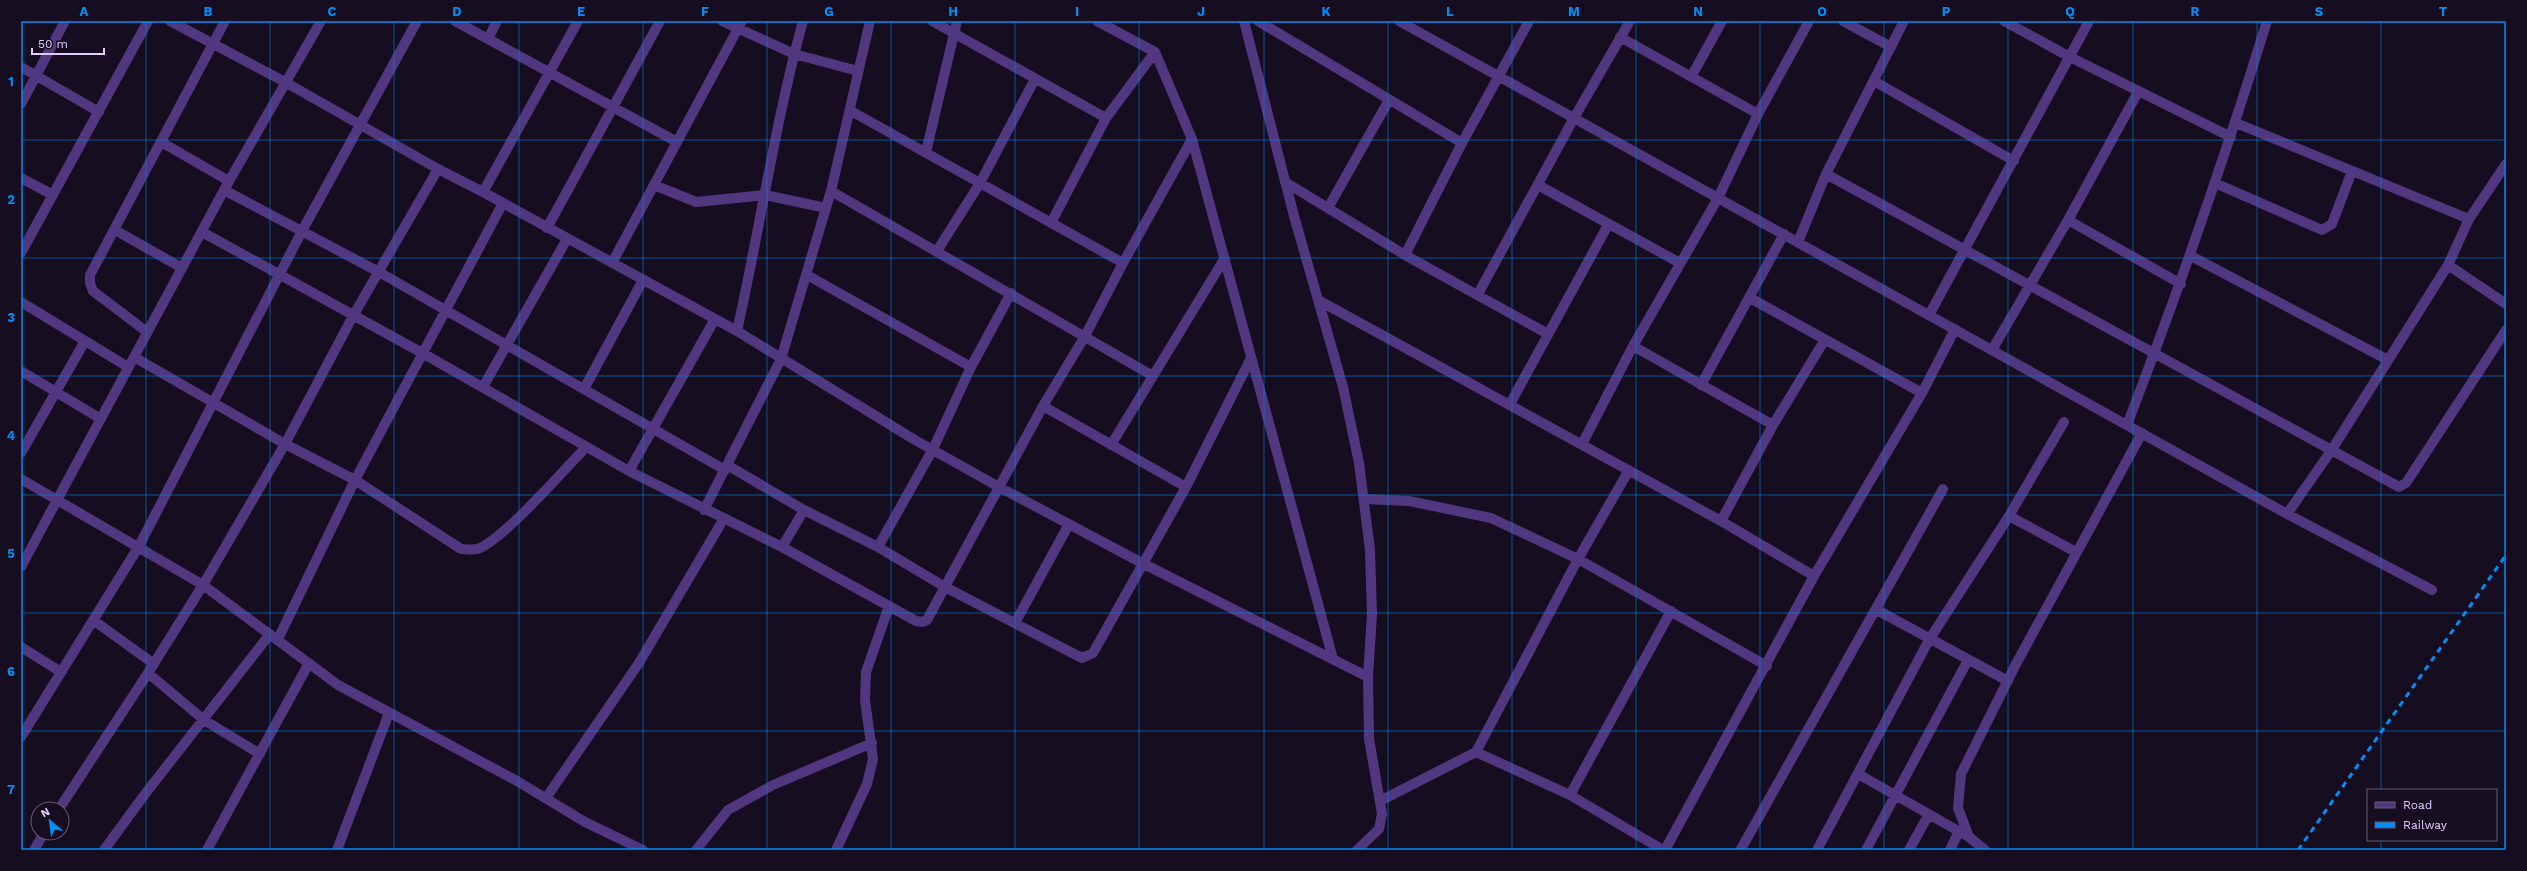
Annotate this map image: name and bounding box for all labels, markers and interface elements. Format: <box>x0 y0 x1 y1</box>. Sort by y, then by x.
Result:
text: A <box>80 4 89 19</box>
text: B <box>204 4 213 19</box>
text: C <box>328 4 337 19</box>
text: D <box>452 4 462 19</box>
text: E <box>577 4 585 19</box>
text: F <box>701 4 709 19</box>
text: G <box>824 4 834 19</box>
text: H <box>948 4 958 19</box>
text: I <box>1075 4 1079 19</box>
text: J <box>1197 4 1205 19</box>
text: K <box>1321 4 1331 19</box>
text: L <box>1446 4 1454 19</box>
text: M <box>1568 4 1580 19</box>
text: N <box>1693 4 1703 19</box>
text: O <box>1817 4 1827 19</box>
text: P <box>1942 4 1951 19</box>
text: Q <box>2065 4 2075 19</box>
text: R <box>2191 4 2200 19</box>
text: S <box>2315 4 2324 19</box>
text: T <box>2439 4 2448 19</box>
scale bar <box>32 30 104 56</box>
text: 50 m <box>38 37 68 51</box>
text: 1 <box>8 74 14 89</box>
text: 2 <box>7 192 15 207</box>
text: 3 <box>7 310 15 325</box>
text: 4 <box>7 428 16 443</box>
text: 5 <box>7 546 15 561</box>
text: 6 <box>7 664 15 679</box>
text: 7 <box>7 782 15 797</box>
legend <box>2367 789 2497 841</box>
text: Road <box>2403 798 2432 812</box>
north arrow <box>30 801 70 841</box>
text: N <box>39 805 52 820</box>
text: Railway <box>2403 818 2448 832</box>

